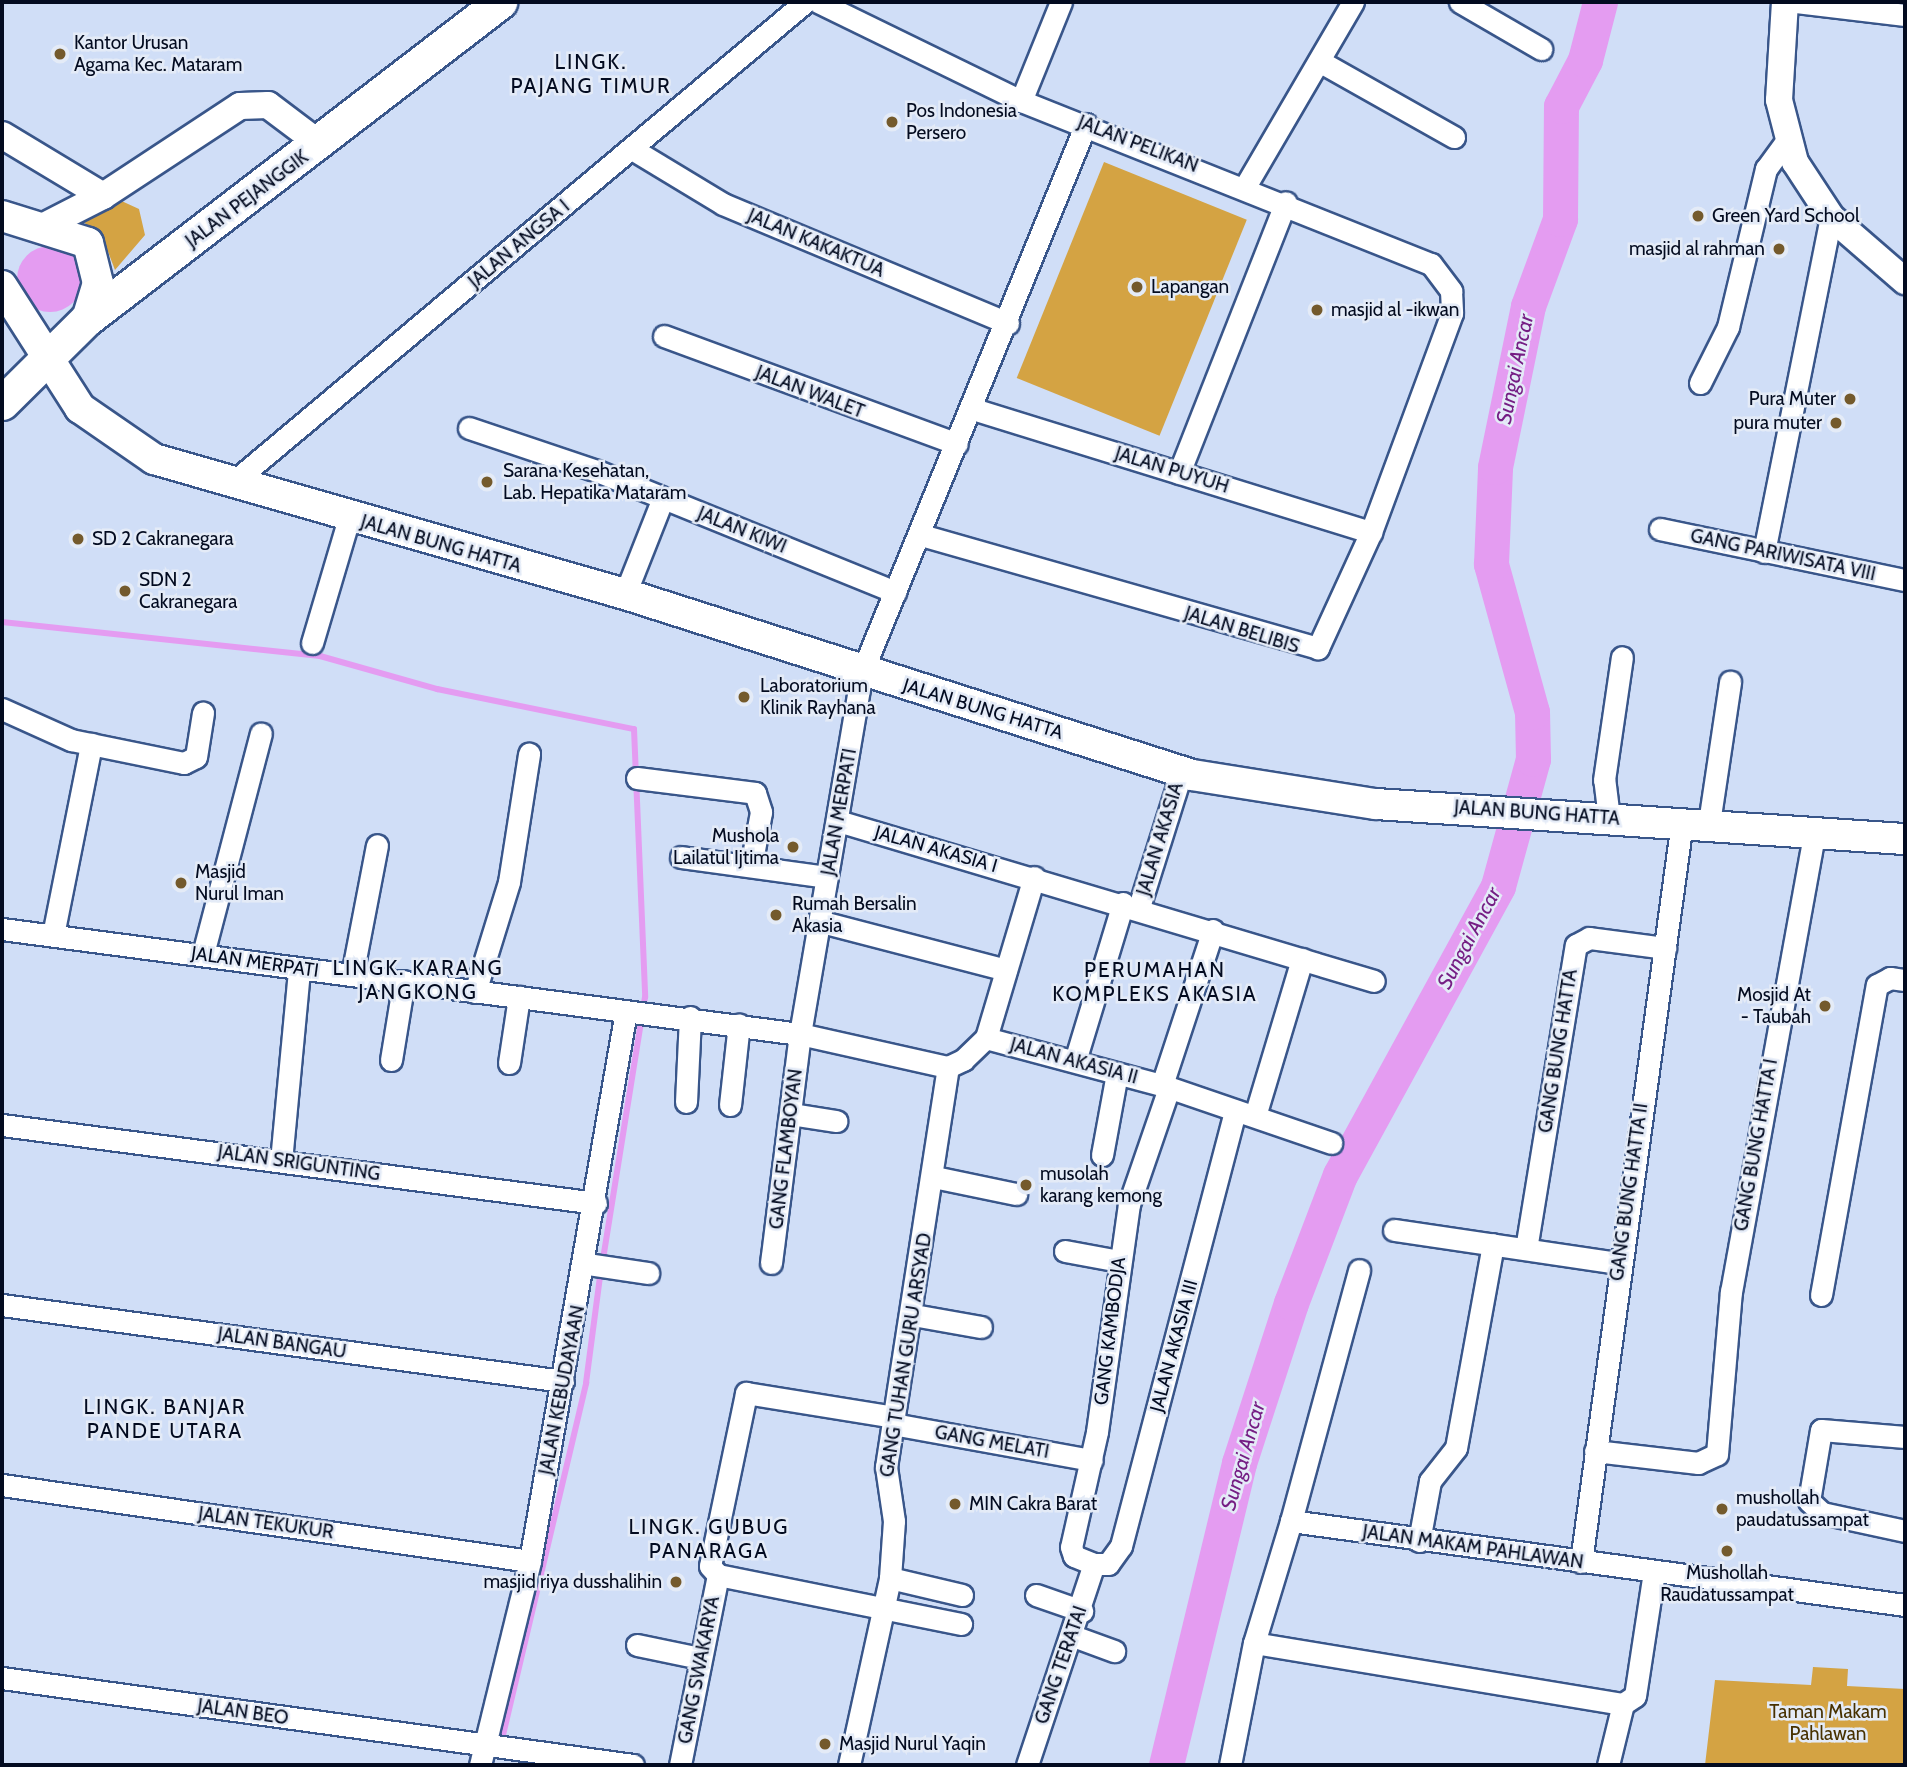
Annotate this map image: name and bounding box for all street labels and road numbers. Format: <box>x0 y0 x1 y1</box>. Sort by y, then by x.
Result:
street label: JALAN PELIKAN <box>1075 111 1201 177</box>
street label: JALAN PEJANGGIK <box>181 145 313 253</box>
street label: JALAN ANGSA I <box>464 195 574 293</box>
street label: JALAN KAKAKTUA <box>744 204 888 282</box>
street label: JALAN WALET <box>752 361 868 423</box>
street label: JALAN PUYUH <box>1112 442 1232 498</box>
street label: JALAN KIWI <box>694 502 790 558</box>
street label: JALAN BUNG HATTA <box>358 510 524 578</box>
street label: GANG PARIWISATA VIII <box>1688 524 1878 586</box>
street label: JALAN BELIBIS <box>1182 602 1302 658</box>
street label: JALAN BUNG HATTA <box>900 674 1066 744</box>
street label: JALAN MERPATI <box>817 747 861 877</box>
street label: JALAN AKASIA <box>1132 780 1188 898</box>
street label: JALAN BUNG HATTA <box>1453 796 1621 830</box>
street label: JALAN AKASIA I <box>872 821 1000 877</box>
street label: JALAN MERPATI <box>190 942 320 982</box>
street label: GANG BUNG HATTA <box>1534 968 1582 1134</box>
street label: JALAN AKASIA II <box>1008 1033 1140 1089</box>
street label: GANG BUNG HATTA I <box>1730 1057 1782 1233</box>
street label: GANG FLAMBOYAN <box>765 1067 807 1231</box>
street label: GANG BUNG HATTA II <box>1605 1102 1653 1282</box>
street label: JALAN SRIGUNTING <box>216 1140 382 1186</box>
street label: GANG TUHAN GURU ARSYAD <box>875 1231 937 1479</box>
street label: GANG KAMBODJA <box>1090 1256 1130 1406</box>
street label: JALAN AKASIA III <box>1145 1277 1203 1415</box>
street label: JALAN KEBUDAYAAN <box>534 1303 590 1477</box>
street label: JALAN BANGAU <box>216 1323 348 1363</box>
street label: GANG MELATI <box>933 1421 1051 1463</box>
street label: JALAN TEKUKUR <box>197 1502 335 1544</box>
street label: JALAN MAKAM PAHLAWAN <box>1361 1520 1585 1574</box>
street label: GANG SWAKARYA <box>674 1594 724 1746</box>
street label: GANG TERATAI <box>1030 1603 1092 1727</box>
street label: JALAN BEO <box>196 1694 290 1730</box>

